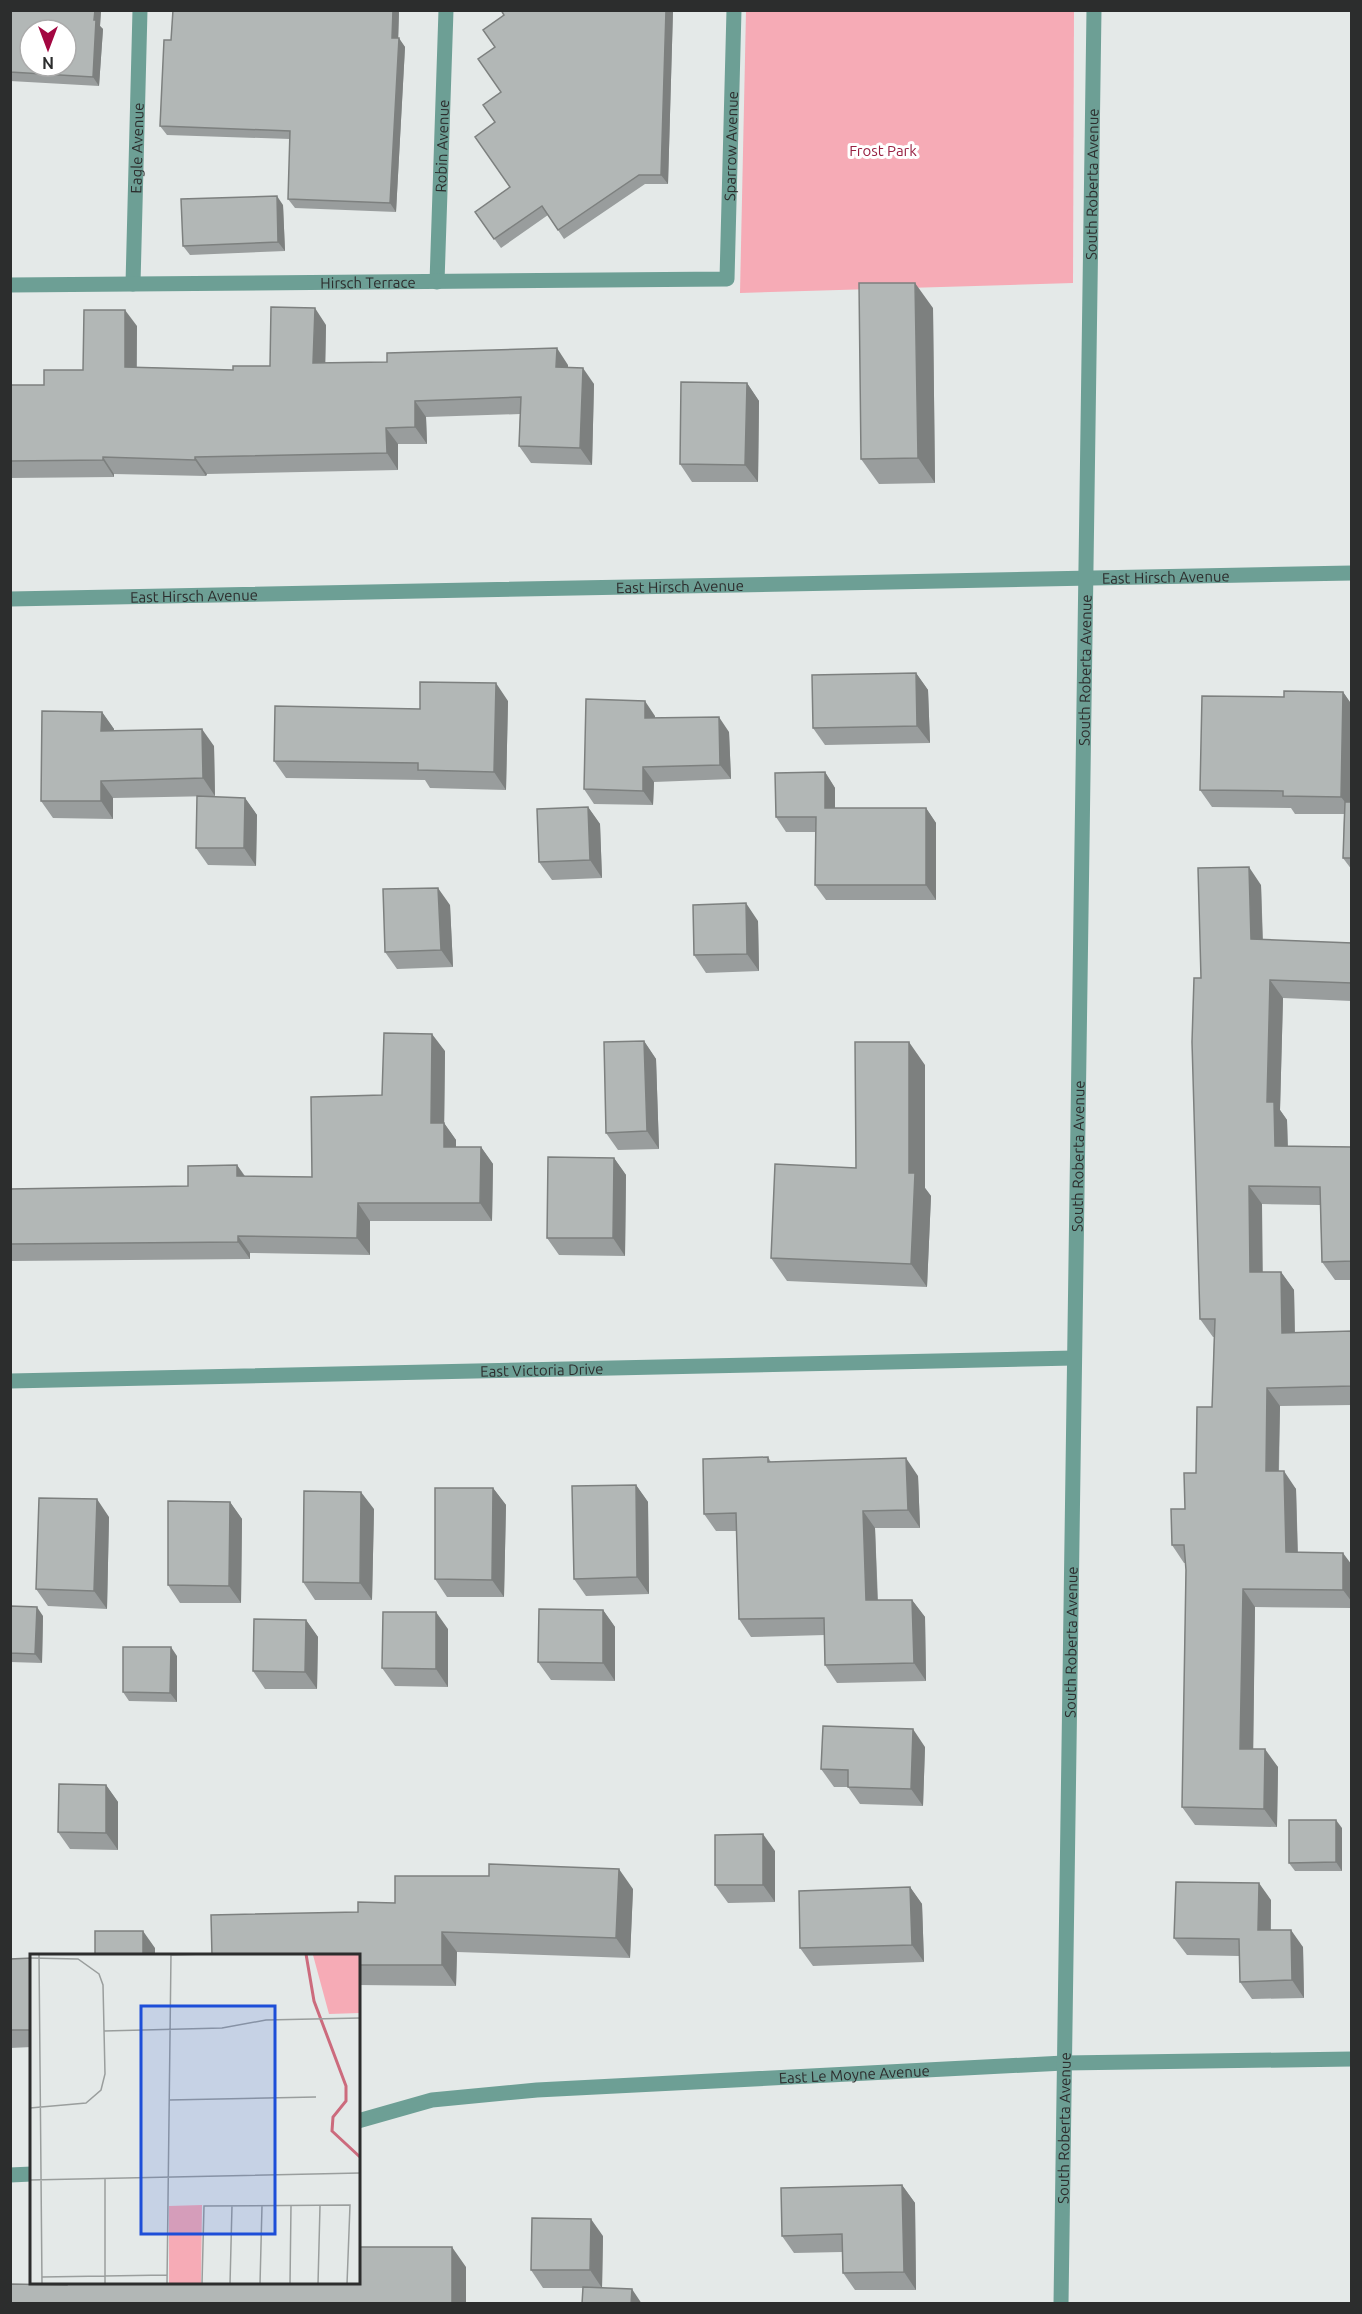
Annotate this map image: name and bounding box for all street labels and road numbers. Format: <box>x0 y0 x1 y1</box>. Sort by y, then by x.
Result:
street label: Sparrow Avenue <box>721 91 740 201</box>
street label: Robin Avenue <box>431 99 452 193</box>
street label: Eagle Avenue <box>127 102 146 194</box>
street label: South Roberta Avenue <box>1082 108 1101 260</box>
street label: Hirsch Terrace <box>320 273 416 291</box>
street label: East Hirsch Avenue <box>1102 567 1230 586</box>
street label: East Hirsch Avenue <box>616 576 744 596</box>
street label: East Hirsch Avenue <box>130 586 258 605</box>
street label: South Roberta Avenue <box>1075 594 1094 746</box>
street label: South Roberta Avenue <box>1068 1080 1087 1232</box>
street label: East Victoria Drive <box>480 1360 604 1379</box>
street label: South Roberta Avenue <box>1061 1566 1080 1718</box>
street label: South Roberta Avenue <box>1054 2052 1073 2204</box>
street label: East Le Moyne Avenue <box>778 2061 930 2086</box>

